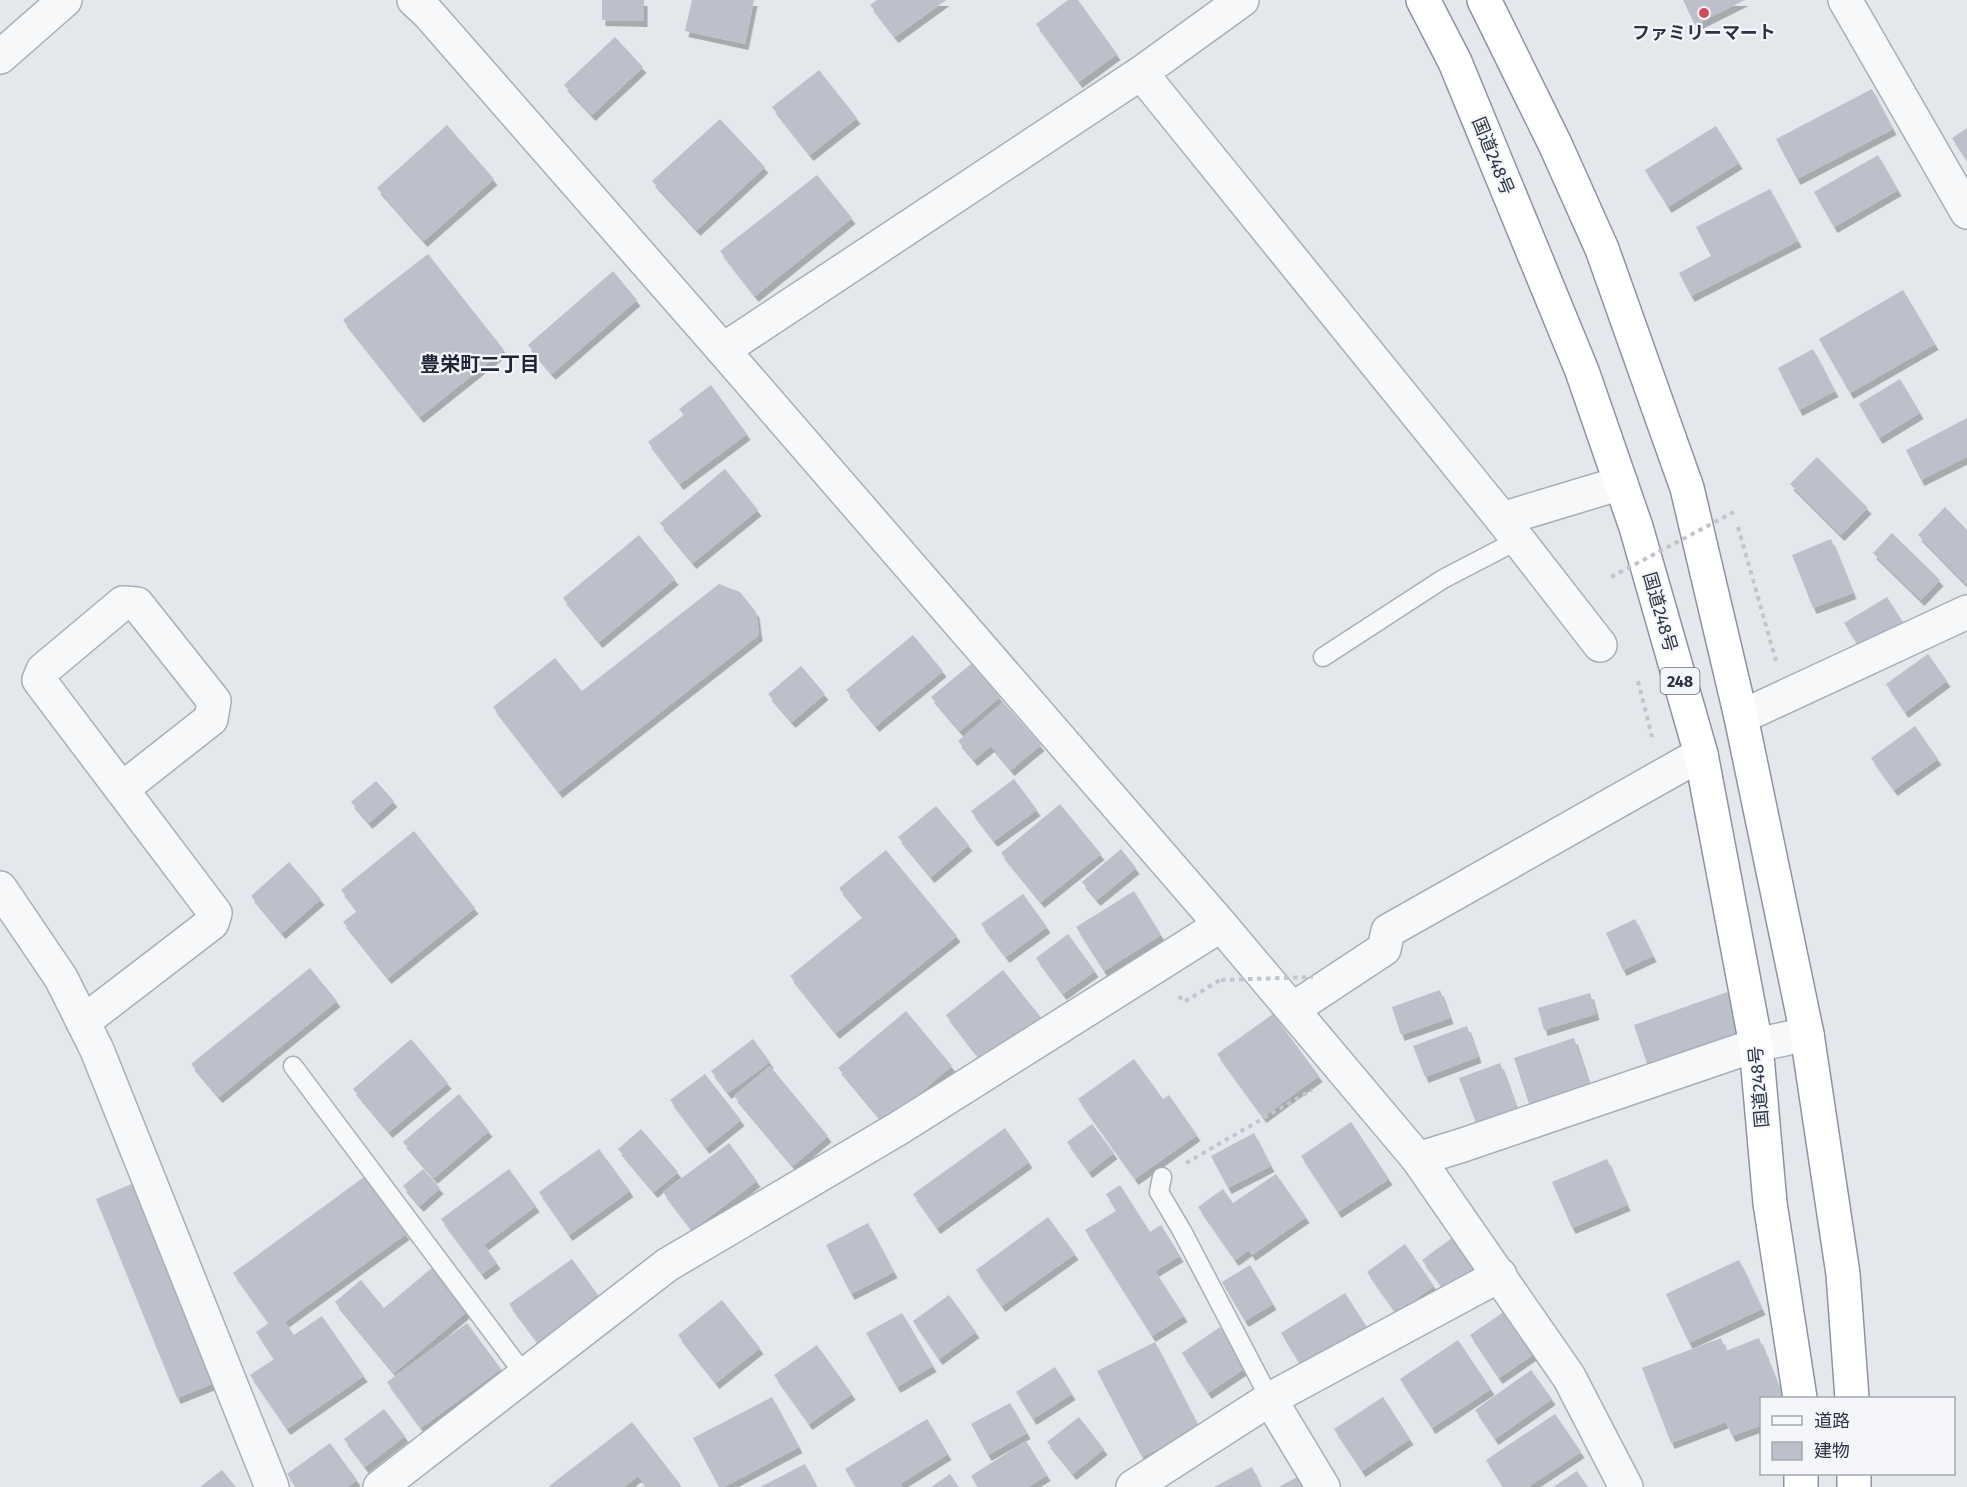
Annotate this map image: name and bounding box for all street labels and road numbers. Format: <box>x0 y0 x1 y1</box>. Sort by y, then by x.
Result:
street label: 国道248号 <box>1467 114 1519 198</box>
street label: 国道248号 <box>1638 570 1682 654</box>
road number: 248 <box>1660 668 1700 694</box>
street label: 国道248号 <box>1744 1045 1774 1129</box>

